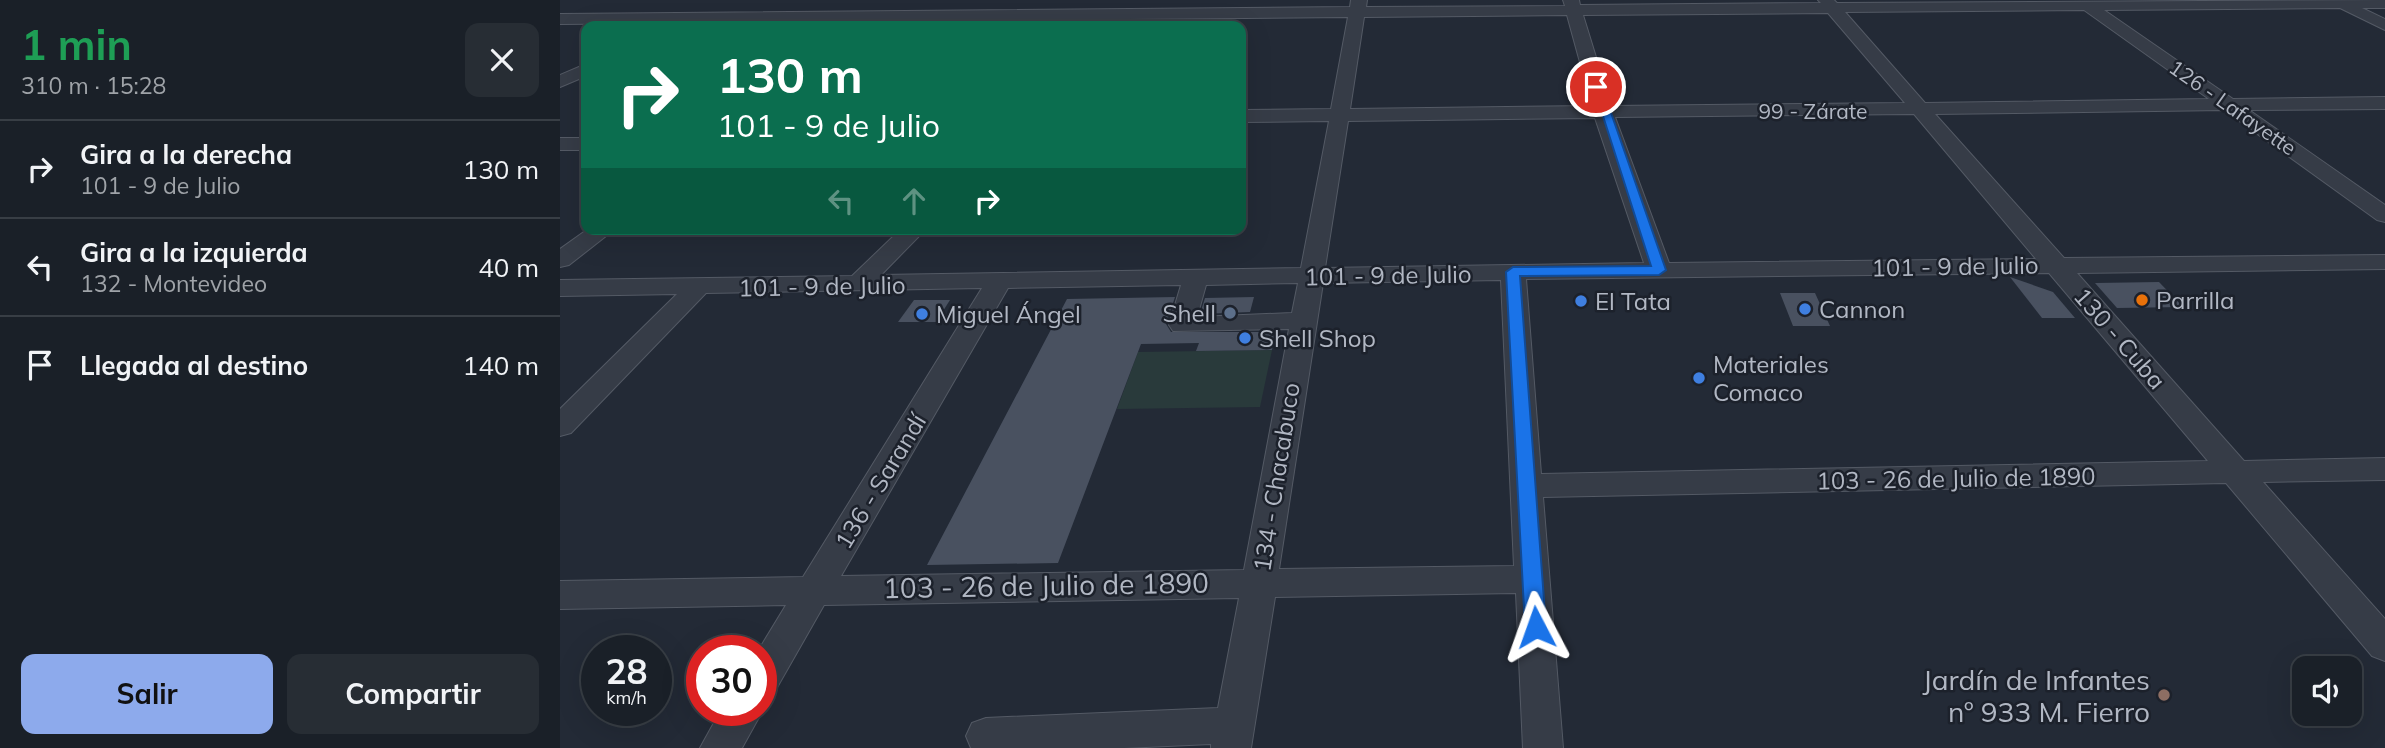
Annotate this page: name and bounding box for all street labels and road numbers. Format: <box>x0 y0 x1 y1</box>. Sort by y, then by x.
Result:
street label: 126 - Lafayette <box>2164 53 2302 161</box>
street label: 99 - Zárate <box>1758 98 1868 124</box>
street label: 101 - 9 de Julio <box>1871 250 2039 282</box>
street label: 101 - 9 de Julio <box>1304 259 1472 291</box>
street label: 101 - 9 de Julio <box>738 270 906 302</box>
street label: 130 - Cuba <box>2068 281 2172 395</box>
street label: 134 - Chacabuco <box>1246 380 1306 574</box>
street label: 136 - Sarandí <box>828 407 933 554</box>
street label: 103 - 26 de Julio de 1890 <box>1816 461 2096 495</box>
street label: 103 - 26 de Julio de 1890 <box>883 565 1209 605</box>

